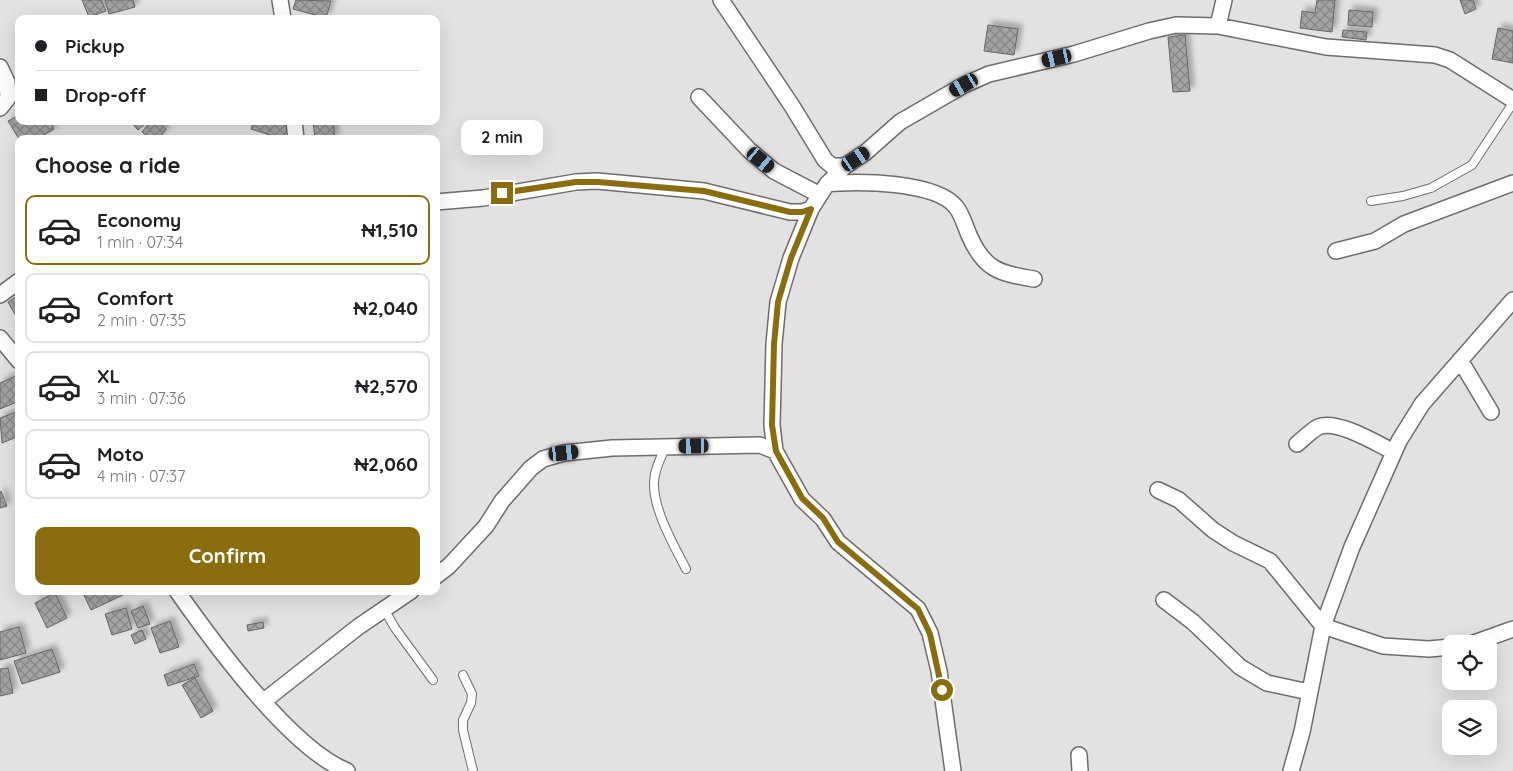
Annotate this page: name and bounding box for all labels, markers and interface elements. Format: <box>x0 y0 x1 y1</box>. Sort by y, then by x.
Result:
text: Pickup <box>65 34 125 58</box>
car <box>1040 47 1073 69</box>
car <box>947 71 980 99</box>
text: Drop-off <box>65 83 146 107</box>
callout: 2 min <box>461 120 543 156</box>
text: 2 min <box>481 127 523 147</box>
car <box>839 144 872 174</box>
car <box>744 145 777 175</box>
text: Choose a ride <box>35 151 180 179</box>
route end <box>491 182 513 204</box>
icon: car <box>37 208 82 253</box>
text: Economy <box>97 208 181 232</box>
text: ₦1,510 <box>361 218 418 242</box>
text: 1 min · 07:34 <box>97 232 183 252</box>
icon: car <box>37 286 82 331</box>
text: Comfort <box>97 286 174 310</box>
text: ₦2,040 <box>353 296 418 320</box>
text: 2 min · 07:35 <box>97 310 186 330</box>
icon: car <box>37 364 82 409</box>
text: XL <box>97 364 120 388</box>
text: ₦2,570 <box>355 374 418 398</box>
text: 3 min · 07:36 <box>97 388 186 408</box>
car <box>678 438 709 454</box>
icon: car <box>37 442 82 487</box>
text: Moto <box>97 442 144 466</box>
car <box>548 444 579 462</box>
text: ₦2,060 <box>354 452 418 476</box>
text: 4 min · 07:37 <box>97 466 185 486</box>
button: Confirm <box>35 527 420 585</box>
map controls <box>1442 635 1497 755</box>
button: locate <box>1442 635 1497 690</box>
route start <box>931 679 953 701</box>
button: layers <box>1442 700 1497 755</box>

